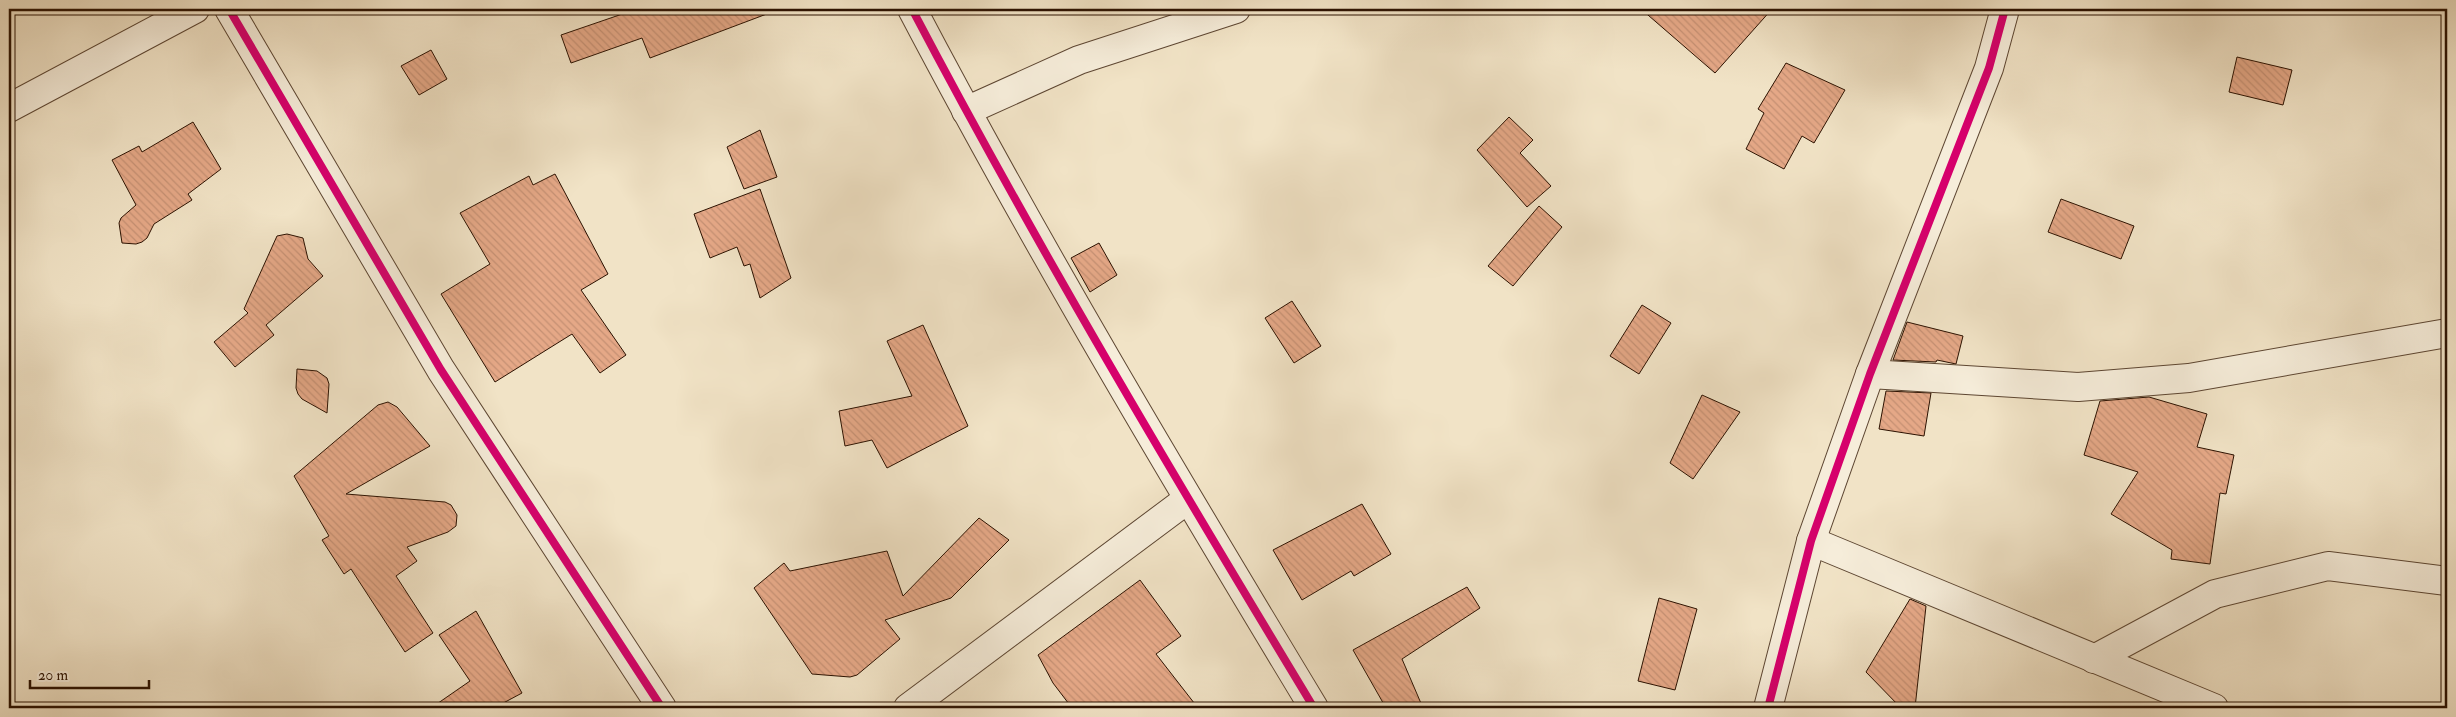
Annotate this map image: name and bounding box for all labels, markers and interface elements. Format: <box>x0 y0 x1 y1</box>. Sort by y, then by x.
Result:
scale bar <box>30 657 149 689</box>
text: 20 m <box>38 666 68 685</box>

